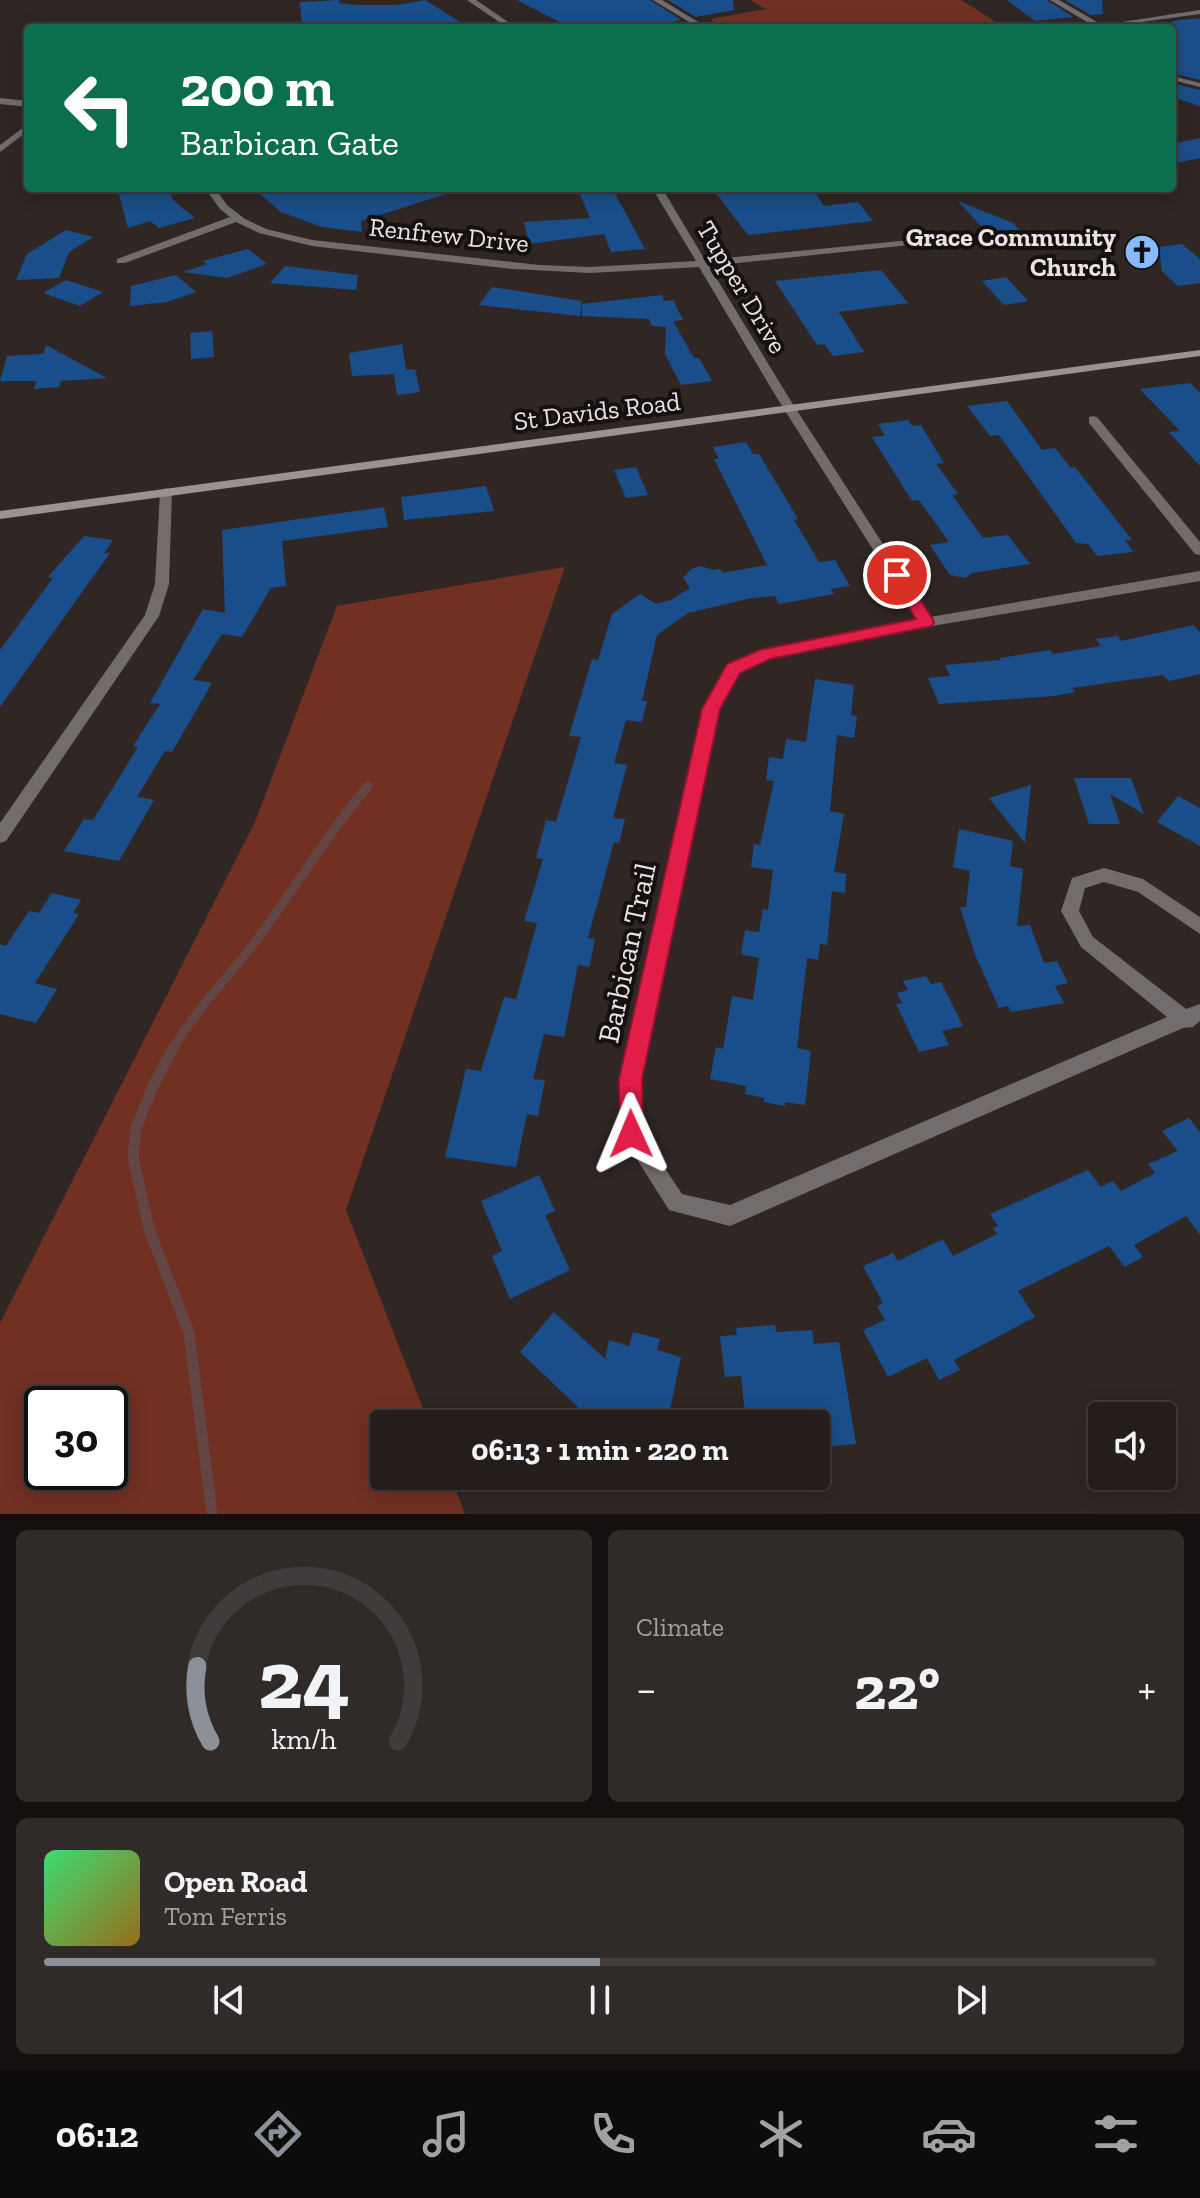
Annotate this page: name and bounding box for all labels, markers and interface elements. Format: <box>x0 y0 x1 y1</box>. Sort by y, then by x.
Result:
text: 200 m <box>180 53 334 120</box>
icon: left <box>48 56 152 160</box>
text: Barbican Gate <box>180 121 399 164</box>
street label: Renfrew Drive <box>368 211 530 259</box>
street label: Tupper Drive <box>690 215 794 359</box>
place label: Grace Community Church <box>906 221 1116 283</box>
church icon: Grace Community Church <box>1123 233 1161 271</box>
street label: St Davids Road <box>512 385 682 437</box>
pin <box>863 541 931 609</box>
icon: arrive <box>875 553 919 597</box>
street label: Barbican Trail <box>590 860 664 1046</box>
position arrow <box>589 1092 673 1176</box>
speed limit sign: 30 <box>24 1386 128 1490</box>
map controls <box>1088 1402 1176 1490</box>
button: sound <box>1088 1402 1176 1490</box>
text: 06:13 · 1 min · 220 m <box>471 1432 729 1468</box>
text: Climate <box>636 1611 724 1643</box>
text: 24 <box>258 1629 350 1729</box>
text: 22° <box>854 1652 940 1724</box>
text: − <box>636 1662 657 1715</box>
text: + <box>1137 1662 1156 1715</box>
text: km/h <box>271 1722 337 1756</box>
text: Open Road <box>164 1864 307 1900</box>
text: Tom Ferris <box>164 1900 287 1932</box>
icon: previous <box>207 1978 251 2022</box>
icon: pause <box>578 1978 622 2022</box>
icon: next <box>949 1978 993 2022</box>
icon: directions <box>250 2106 306 2162</box>
icon: music <box>418 2106 474 2162</box>
icon: phone <box>585 2106 641 2162</box>
icon: climate <box>753 2106 809 2162</box>
icon: car <box>921 2106 977 2162</box>
icon: filters <box>1088 2106 1144 2162</box>
text: 06:12 <box>56 2113 139 2156</box>

